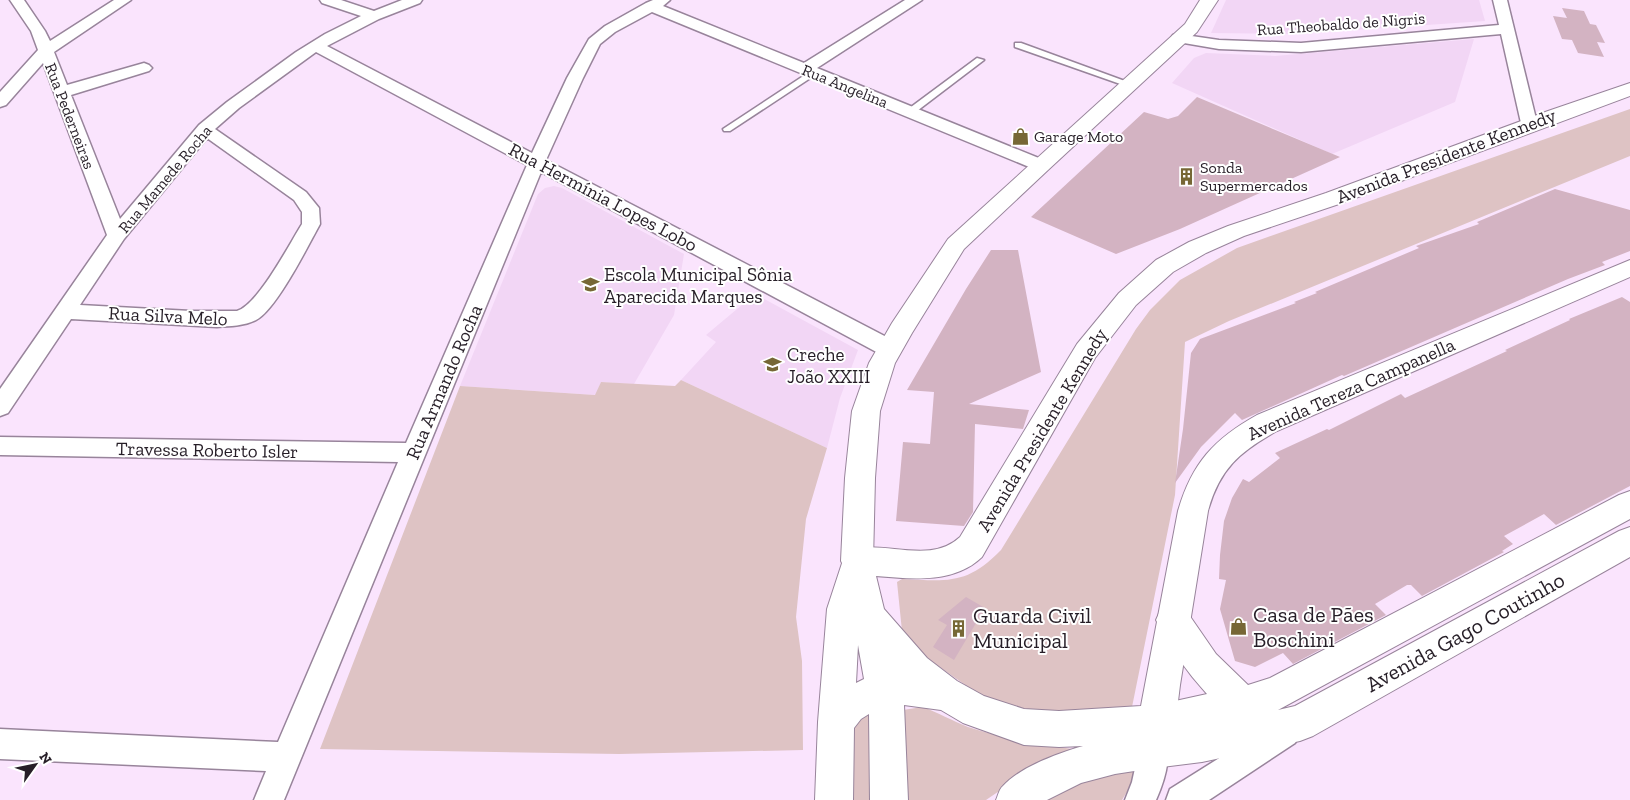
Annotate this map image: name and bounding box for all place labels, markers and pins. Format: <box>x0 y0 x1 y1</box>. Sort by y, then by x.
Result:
shop icon: Garage Moto <box>1010 126 1030 146</box>
place label: Garage Moto <box>1034 127 1123 146</box>
place label: Sonda Supermercados <box>1200 158 1308 195</box>
building icon: Sonda Supermercados <box>1176 166 1196 186</box>
place label: Escola Municipal Sônia Aparecida Marques <box>604 263 792 308</box>
school or university icon: Escola Municipal Sônia Aparecida Marques <box>580 275 600 295</box>
place label: Creche João XXIII <box>787 343 870 388</box>
school or university icon: Creche João XXIII <box>763 355 783 375</box>
place label: Casa de Pães Boschini <box>1253 601 1374 653</box>
place label: Guarda Civil Municipal <box>973 602 1092 654</box>
shop icon: Casa de Pães Boschini <box>1229 617 1249 637</box>
building icon: Guarda Civil Municipal <box>949 618 969 638</box>

